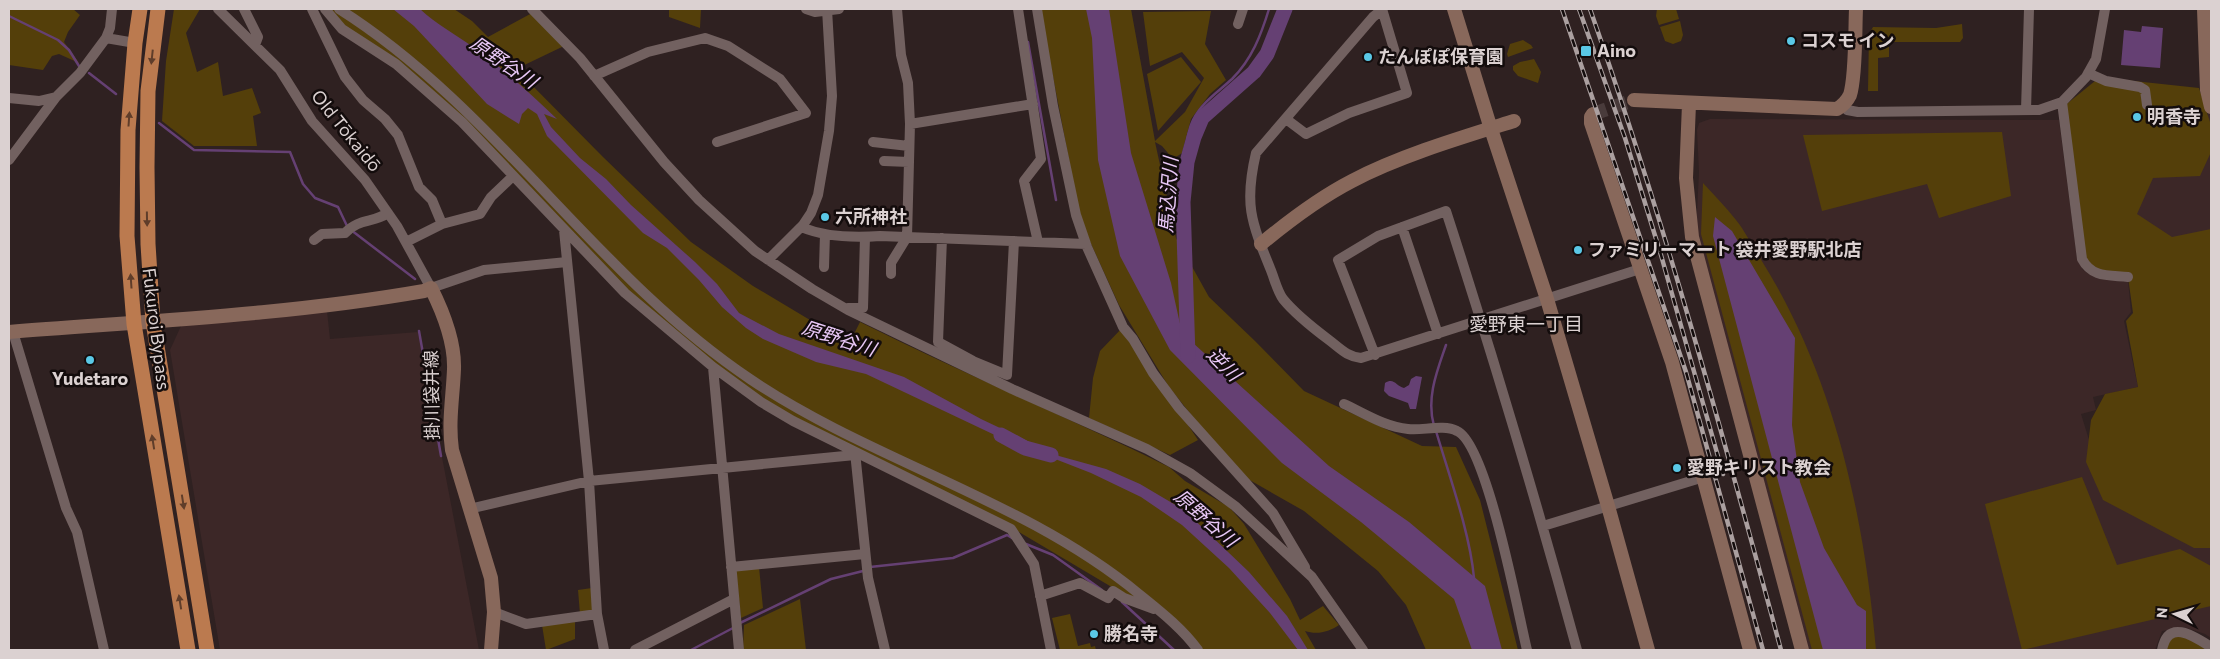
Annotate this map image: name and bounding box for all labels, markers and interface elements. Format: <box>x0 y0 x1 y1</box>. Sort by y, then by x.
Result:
place label: コスモ イン <box>1801 29 1894 51</box>
water label: 原野谷川 <box>466 31 544 93</box>
marker: コスモ イン <box>1785 35 1797 47</box>
place label: Aino <box>1597 39 1636 61</box>
marker: Aino <box>1579 44 1593 58</box>
place label: たんぽぽ保育園 <box>1378 45 1504 67</box>
one-way arrow <box>148 49 156 65</box>
marker: たんぽぽ保育園 <box>1362 51 1374 63</box>
street label: Old Tōkaidō <box>307 85 386 176</box>
place label: 明香寺 <box>2147 105 2201 127</box>
one-way arrow <box>125 111 133 127</box>
marker: 明香寺 <box>2131 111 2143 123</box>
water label: 馬込沢川 <box>1153 154 1182 234</box>
place label: 六所神社 <box>835 205 907 227</box>
marker: 六所神社 <box>819 211 831 223</box>
one-way arrow <box>144 212 152 228</box>
place label: ファミリーマート 袋井愛野駅北店 <box>1588 238 1861 260</box>
marker: ファミリーマート 袋井愛野駅北店 <box>1572 244 1584 256</box>
street label: Fukuroi Bypass <box>139 267 175 391</box>
one-way arrow <box>126 273 134 289</box>
district label: 愛野東一丁目 <box>1469 312 1583 335</box>
water label: 原野谷川 <box>799 315 881 361</box>
water label: 逆川 <box>1203 342 1247 387</box>
street label: 掛川袋井線 <box>419 350 443 440</box>
marker: Yudetaro <box>84 354 96 366</box>
place label: Yudetaro <box>52 367 128 389</box>
one-way arrow <box>149 433 157 449</box>
place label: 愛野キリスト教会 <box>1687 456 1831 478</box>
marker: 愛野キリスト教会 <box>1671 462 1683 474</box>
water label: 原野谷川 <box>1170 484 1244 553</box>
one-way arrow <box>179 494 187 510</box>
north arrow <box>2150 589 2200 639</box>
one-way arrow <box>176 594 184 610</box>
text: N <box>2153 607 2170 619</box>
place label: 勝名寺 <box>1104 622 1158 644</box>
marker: 勝名寺 <box>1088 628 1100 640</box>

